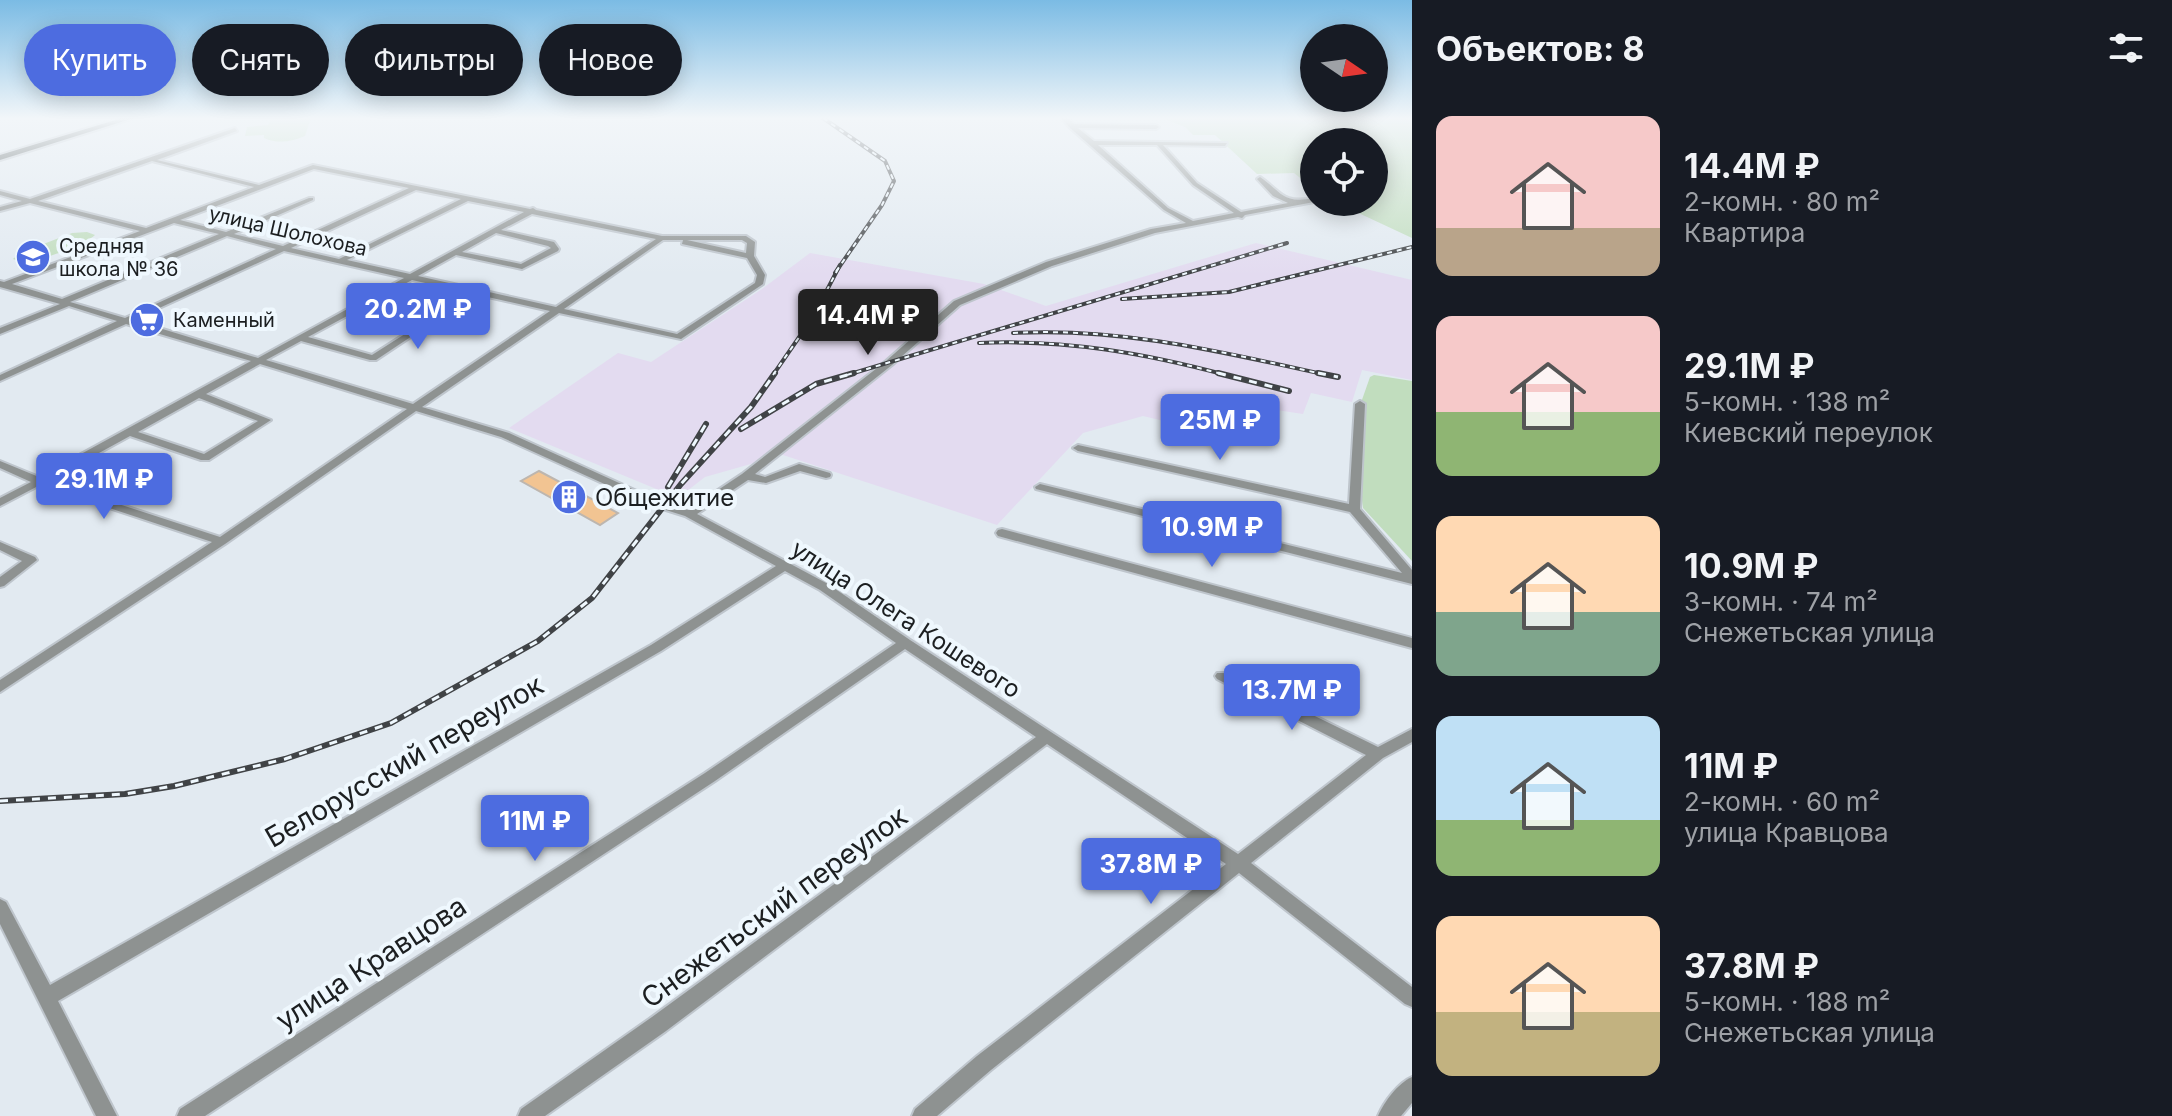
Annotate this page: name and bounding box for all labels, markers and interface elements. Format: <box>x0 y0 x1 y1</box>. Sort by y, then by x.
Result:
chip: Купить <box>24 24 176 96</box>
chip: Снять <box>192 24 329 96</box>
chip: Фильтры <box>345 24 523 96</box>
chip: Новое <box>539 24 682 96</box>
north arrow <box>1300 24 1388 112</box>
map controls <box>1300 24 1388 216</box>
icon: filters <box>2104 26 2148 70</box>
text: Объектов: 8 <box>1436 28 1645 69</box>
button: locate <box>1300 128 1388 216</box>
text: 14.4M ₽ <box>1684 145 1820 186</box>
icon: home <box>1500 148 1596 244</box>
text: 2-комн. · 80 m² <box>1684 186 1880 217</box>
street label: улица Шолохова <box>207 201 369 261</box>
text: Квартира <box>1684 217 1805 248</box>
place label: Средняя школа № 36 <box>59 234 178 281</box>
school or university icon: Средняя школа № 36 <box>14 238 52 276</box>
pin: 20.2M ₽ <box>344 283 492 351</box>
pin: 14.4M ₽ <box>794 289 942 357</box>
text: 20.2M ₽ <box>364 293 472 324</box>
text: 14.4M ₽ <box>816 299 920 330</box>
supermarket icon: Каменный <box>128 301 166 339</box>
place label: Каменный <box>173 308 275 332</box>
text: 29.1M ₽ <box>1684 345 1814 386</box>
icon: home <box>1500 348 1596 444</box>
text: 5-комн. · 138 m² <box>1684 386 1890 417</box>
pin: 25M ₽ <box>1164 394 1276 462</box>
text: 25M ₽ <box>1179 404 1261 435</box>
text: Киевский переулок <box>1684 417 1933 448</box>
pin: 29.1M ₽ <box>30 453 178 521</box>
text: 29.1M ₽ <box>54 463 154 494</box>
building icon: Общежитие <box>550 478 588 516</box>
place label: Общежитие <box>595 483 734 512</box>
pin: 10.9M ₽ <box>1138 501 1286 569</box>
text: 10.9M ₽ <box>1161 511 1263 542</box>
street label: улица Олега Кошевого <box>786 534 1026 704</box>
text: 10.9M ₽ <box>1684 545 1819 586</box>
icon: home <box>1500 548 1596 644</box>
text: 3-комн. · 74 m² <box>1684 586 1878 617</box>
text: Снежетьская улица <box>1684 617 1935 648</box>
pin: 13.7M ₽ <box>1218 664 1366 732</box>
street label: Белорусский переулок <box>259 667 549 855</box>
text: 13.7M ₽ <box>1242 674 1342 705</box>
text: 11M ₽ <box>1684 745 1778 786</box>
icon: home <box>1500 748 1596 844</box>
text: 2-комн. · 60 m² <box>1684 786 1880 817</box>
pin: 11M ₽ <box>479 795 591 863</box>
street label: Снежетьский переулок <box>634 799 914 1015</box>
text: 11M ₽ <box>499 805 571 836</box>
text: улица Кравцова <box>1684 817 1889 848</box>
pin: 37.8M ₽ <box>1077 838 1225 906</box>
text: 37.8M ₽ <box>1099 848 1203 879</box>
street label: улица Кравцова <box>269 889 473 1037</box>
text: 37.8M ₽ <box>1684 945 1819 986</box>
icon: home <box>1500 948 1596 1044</box>
text: 5-комн. · 188 m² <box>1684 986 1890 1017</box>
text: Снежетьская улица <box>1684 1017 1935 1048</box>

